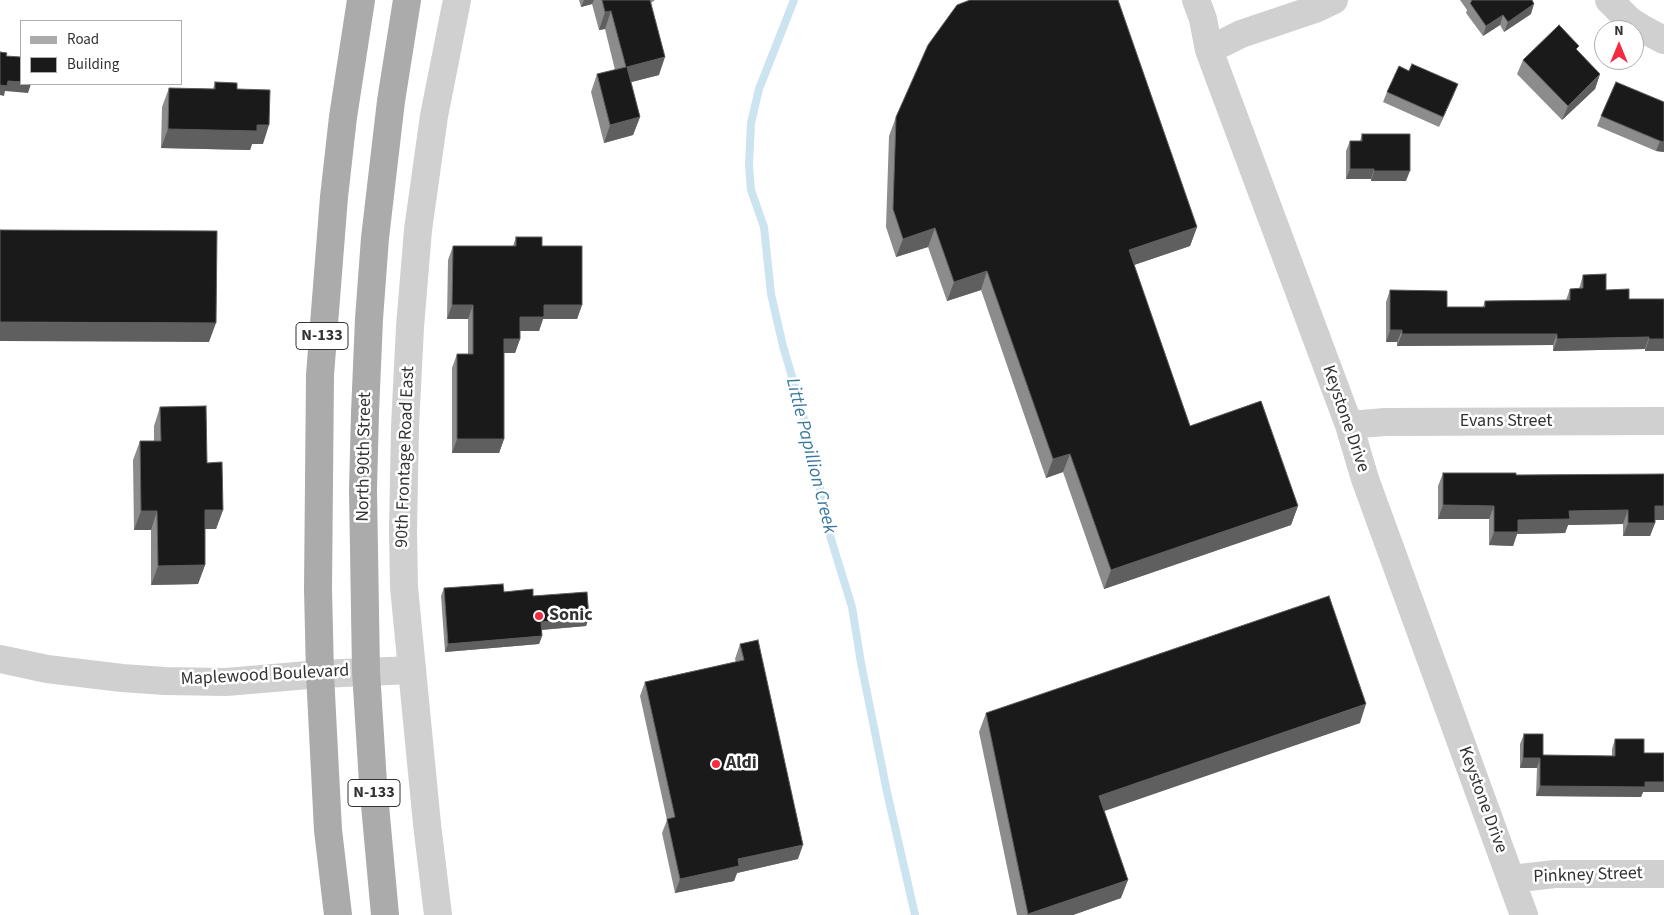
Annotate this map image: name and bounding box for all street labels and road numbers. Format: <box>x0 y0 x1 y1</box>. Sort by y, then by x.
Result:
road number: N-133 <box>296 322 348 350</box>
street label: Keystone Drive <box>1317 363 1373 475</box>
street label: 90th Frontage Road East <box>392 366 420 548</box>
street label: North 90th Street <box>353 392 377 522</box>
street label: Evans Street <box>1460 411 1552 433</box>
street label: Maplewood Boulevard <box>180 661 350 691</box>
street label: Keystone Drive <box>1453 744 1511 856</box>
road number: N-133 <box>348 780 400 806</box>
street label: Pinkney Street <box>1533 863 1643 889</box>

